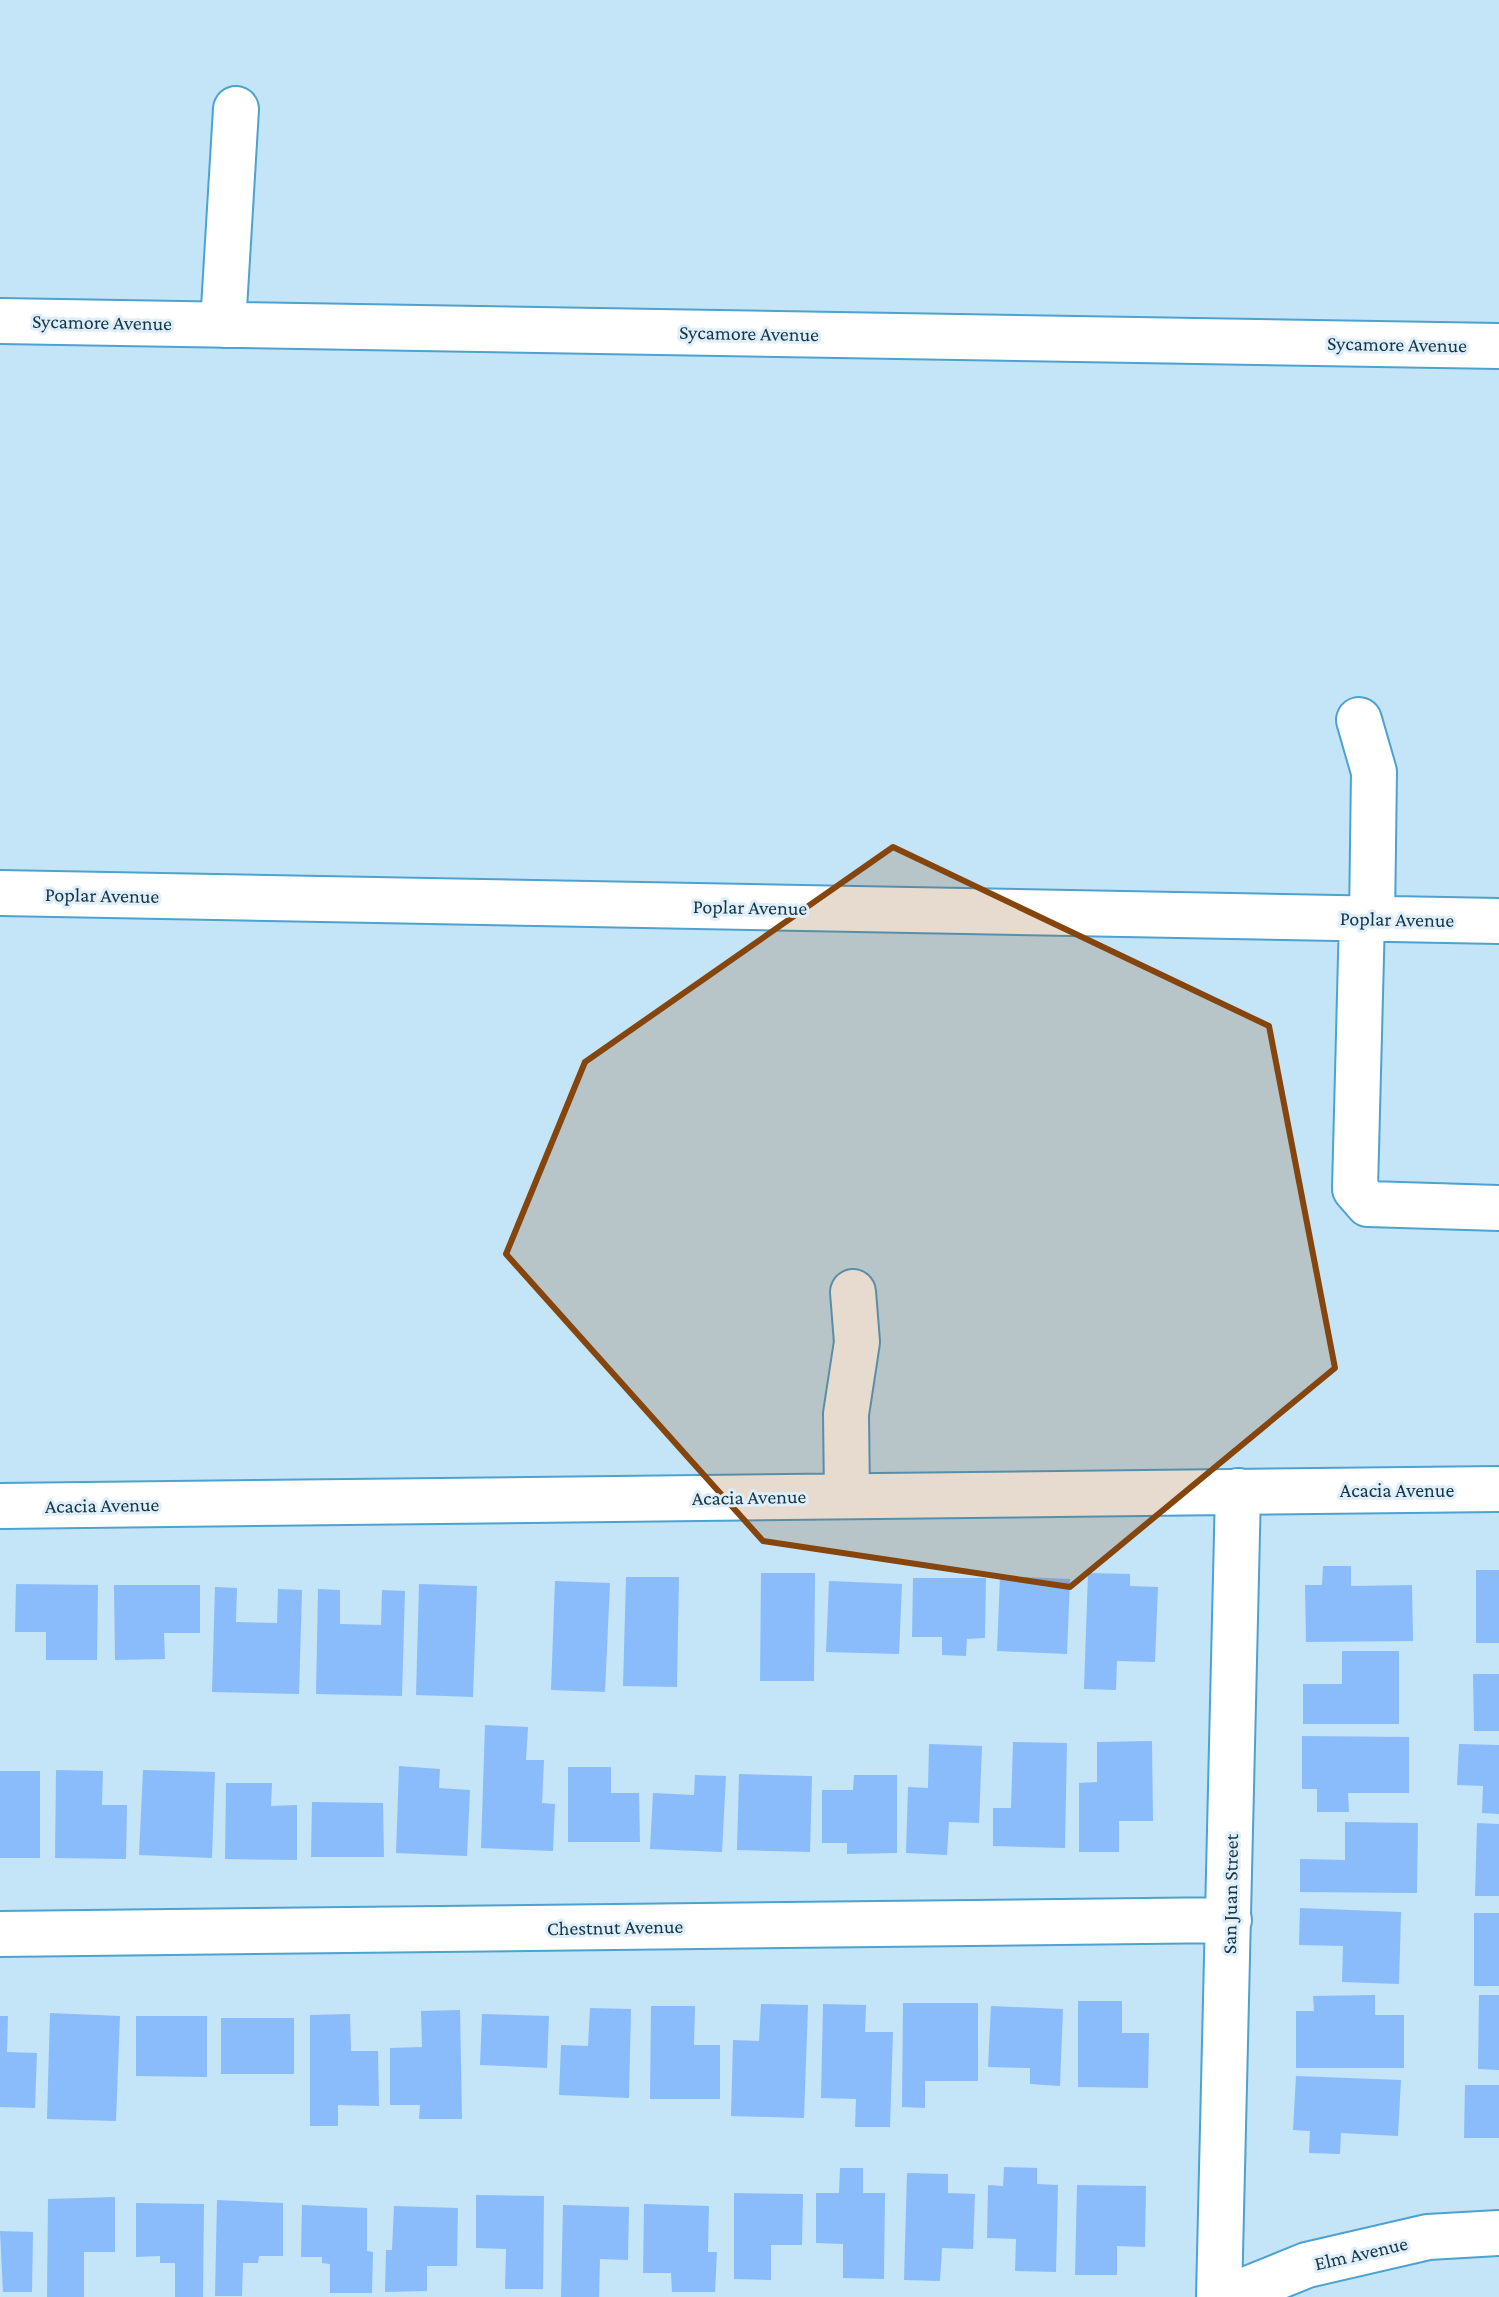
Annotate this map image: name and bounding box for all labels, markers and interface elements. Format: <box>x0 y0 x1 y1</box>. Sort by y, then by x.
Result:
street label: Sycamore Avenue <box>32 310 172 335</box>
street label: Sycamore Avenue <box>679 321 819 346</box>
street label: Sycamore Avenue <box>1327 332 1467 357</box>
street label: Poplar Avenue <box>45 883 160 908</box>
street label: Poplar Avenue <box>693 895 808 920</box>
street label: Poplar Avenue <box>1340 907 1455 932</box>
street label: Acacia Avenue <box>1340 1479 1454 1501</box>
street label: Acacia Avenue <box>692 1485 807 1509</box>
street label: Acacia Avenue <box>45 1493 160 1517</box>
street label: San Juan Street <box>1218 1833 1243 1954</box>
street label: Chestnut Avenue <box>547 1915 684 1939</box>
street label: Elm Avenue <box>1312 2232 1410 2274</box>

